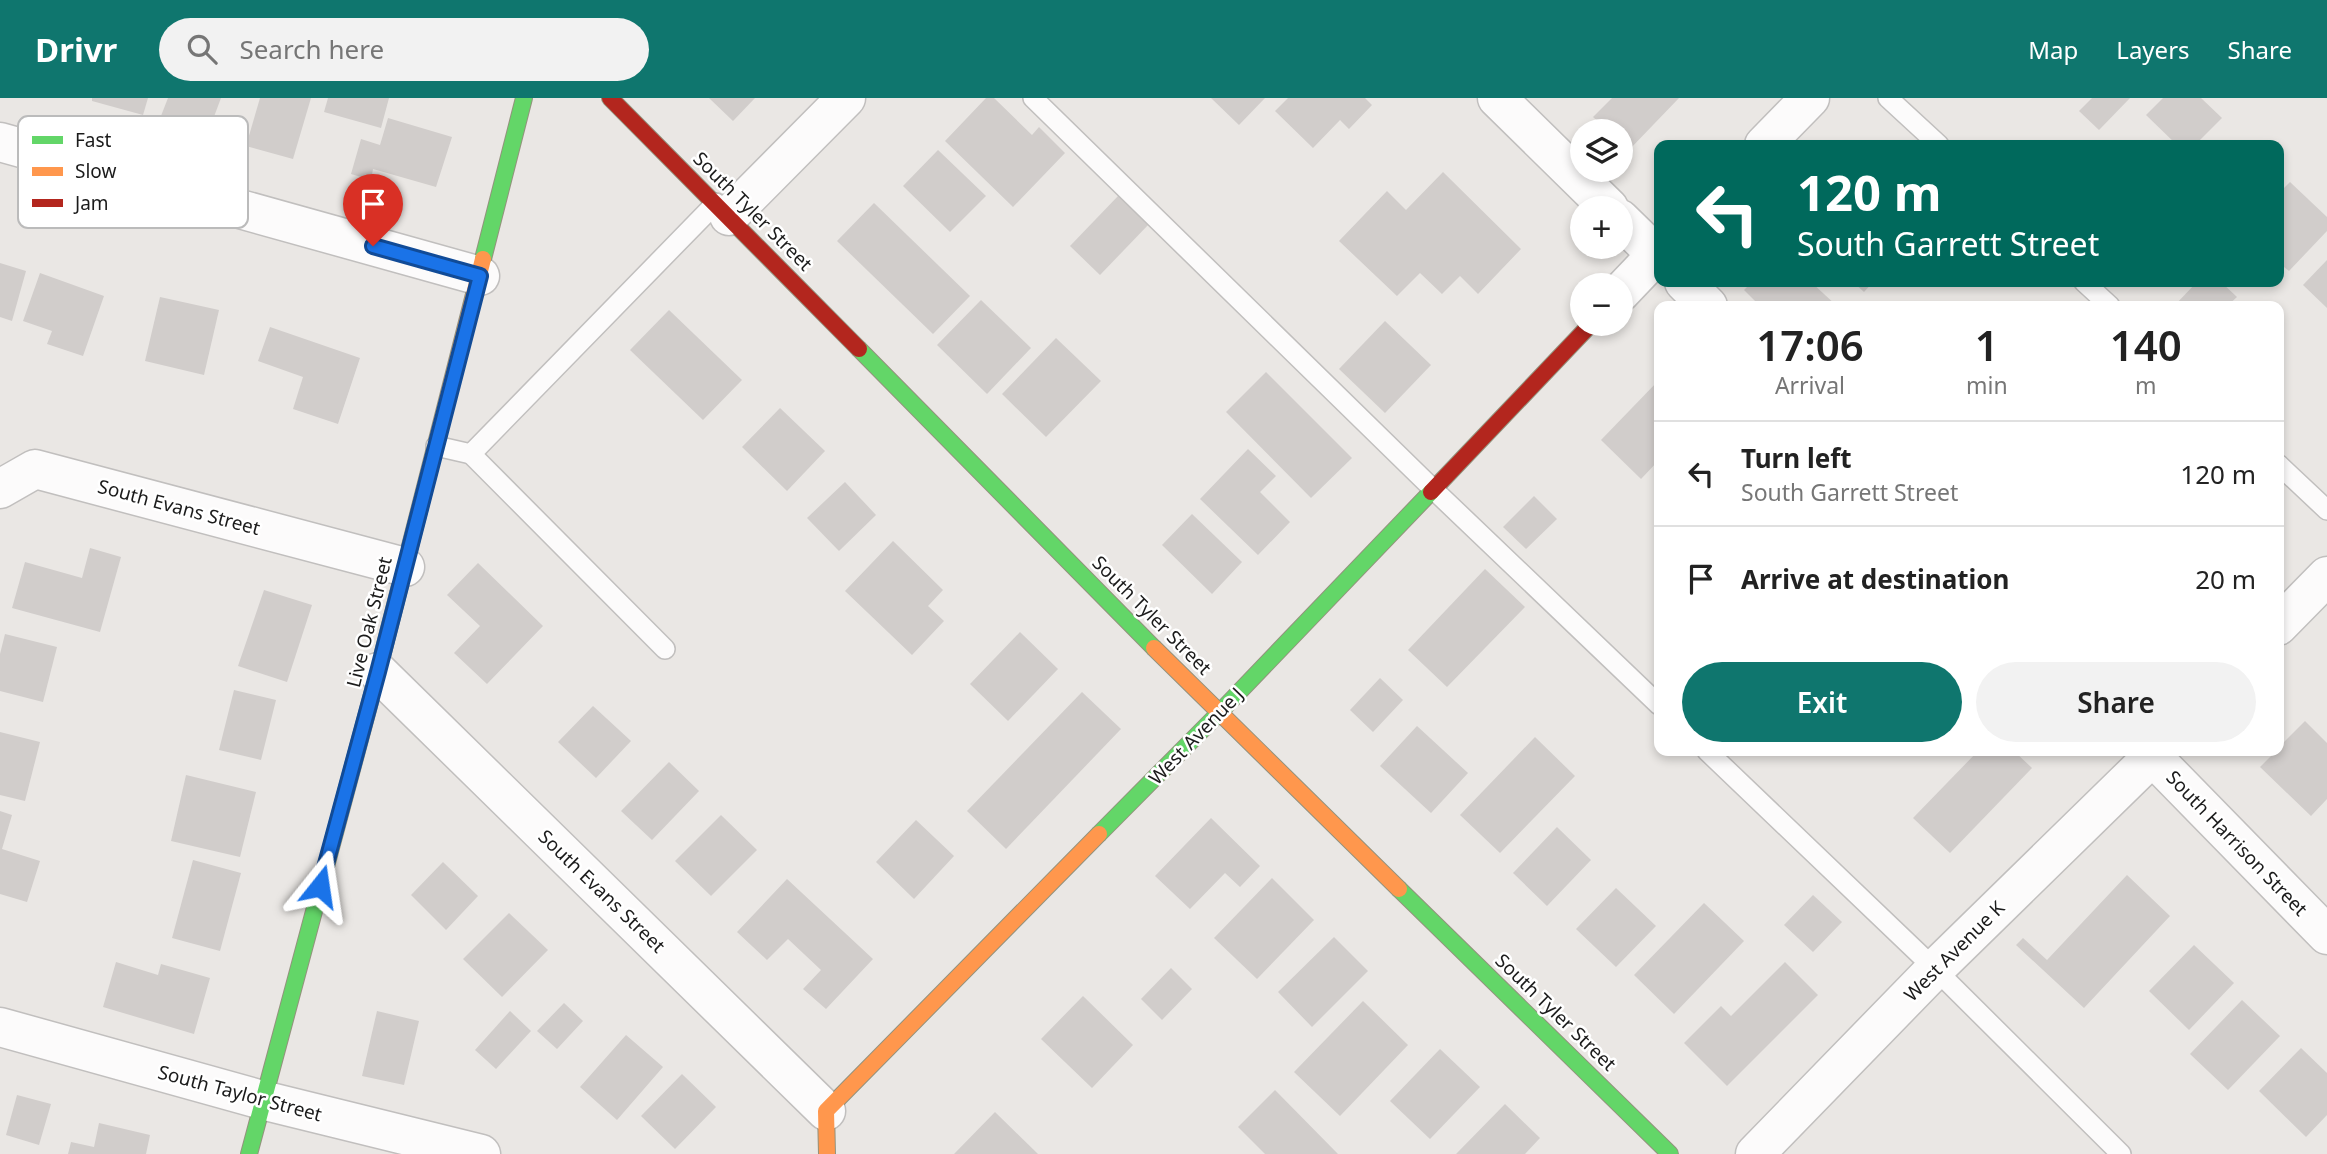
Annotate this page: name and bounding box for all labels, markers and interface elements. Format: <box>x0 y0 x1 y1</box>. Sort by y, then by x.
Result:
search box <box>159 18 649 81</box>
text: Drivr <box>35 27 117 72</box>
icon: search <box>183 30 221 68</box>
text: Search here <box>239 31 384 67</box>
text: Map <box>2028 33 2078 66</box>
text: Layers <box>2116 33 2190 66</box>
text: Share <box>2228 33 2292 66</box>
legend <box>18 116 248 228</box>
map controls <box>1570 119 1633 336</box>
button: layers <box>1570 119 1633 182</box>
text: Fast <box>75 127 112 153</box>
street label: South Tyler Street <box>688 146 818 276</box>
text: Slow <box>75 158 116 184</box>
text: 120 m <box>1797 159 1942 225</box>
icon: left <box>1682 168 1773 259</box>
pin <box>343 174 403 246</box>
icon: arrive <box>354 185 392 223</box>
text: Jam <box>73 190 109 216</box>
button: + <box>1570 196 1633 259</box>
text: South Garrett Street <box>1797 222 2099 265</box>
button: − <box>1570 273 1633 336</box>
text: 17:06 <box>1756 316 1864 373</box>
text: 1 <box>1975 316 1999 373</box>
text: 140 <box>2110 316 2182 373</box>
text: Arrival <box>1775 369 1845 401</box>
text: min <box>1966 369 2008 401</box>
text: m <box>2135 369 2157 401</box>
text: Turn left <box>1741 440 1852 476</box>
icon: left <box>1682 455 1720 493</box>
text: 120 m <box>2180 456 2256 492</box>
street label: South Evans Street <box>95 473 263 541</box>
text: South Garrett Street <box>1741 476 1958 508</box>
street label: South Tyler Street <box>1087 550 1217 680</box>
street label: Live Oak Street <box>340 554 398 690</box>
icon: arrive <box>1682 560 1720 598</box>
text: Arrive at destination <box>1741 561 2010 597</box>
text: 20 m <box>2195 561 2256 597</box>
button: Exit <box>1682 662 1962 742</box>
button: Share <box>1976 662 2256 742</box>
street label: West Avenue J <box>1143 682 1249 790</box>
street label: South Harrison Street <box>2161 765 2313 921</box>
street label: South Evans Street <box>533 824 671 958</box>
position arrow <box>283 849 357 923</box>
street label: West Avenue K <box>1898 895 2010 1007</box>
street label: South Tyler Street <box>1490 948 1622 1077</box>
street label: South Taylor Street <box>155 1059 325 1127</box>

